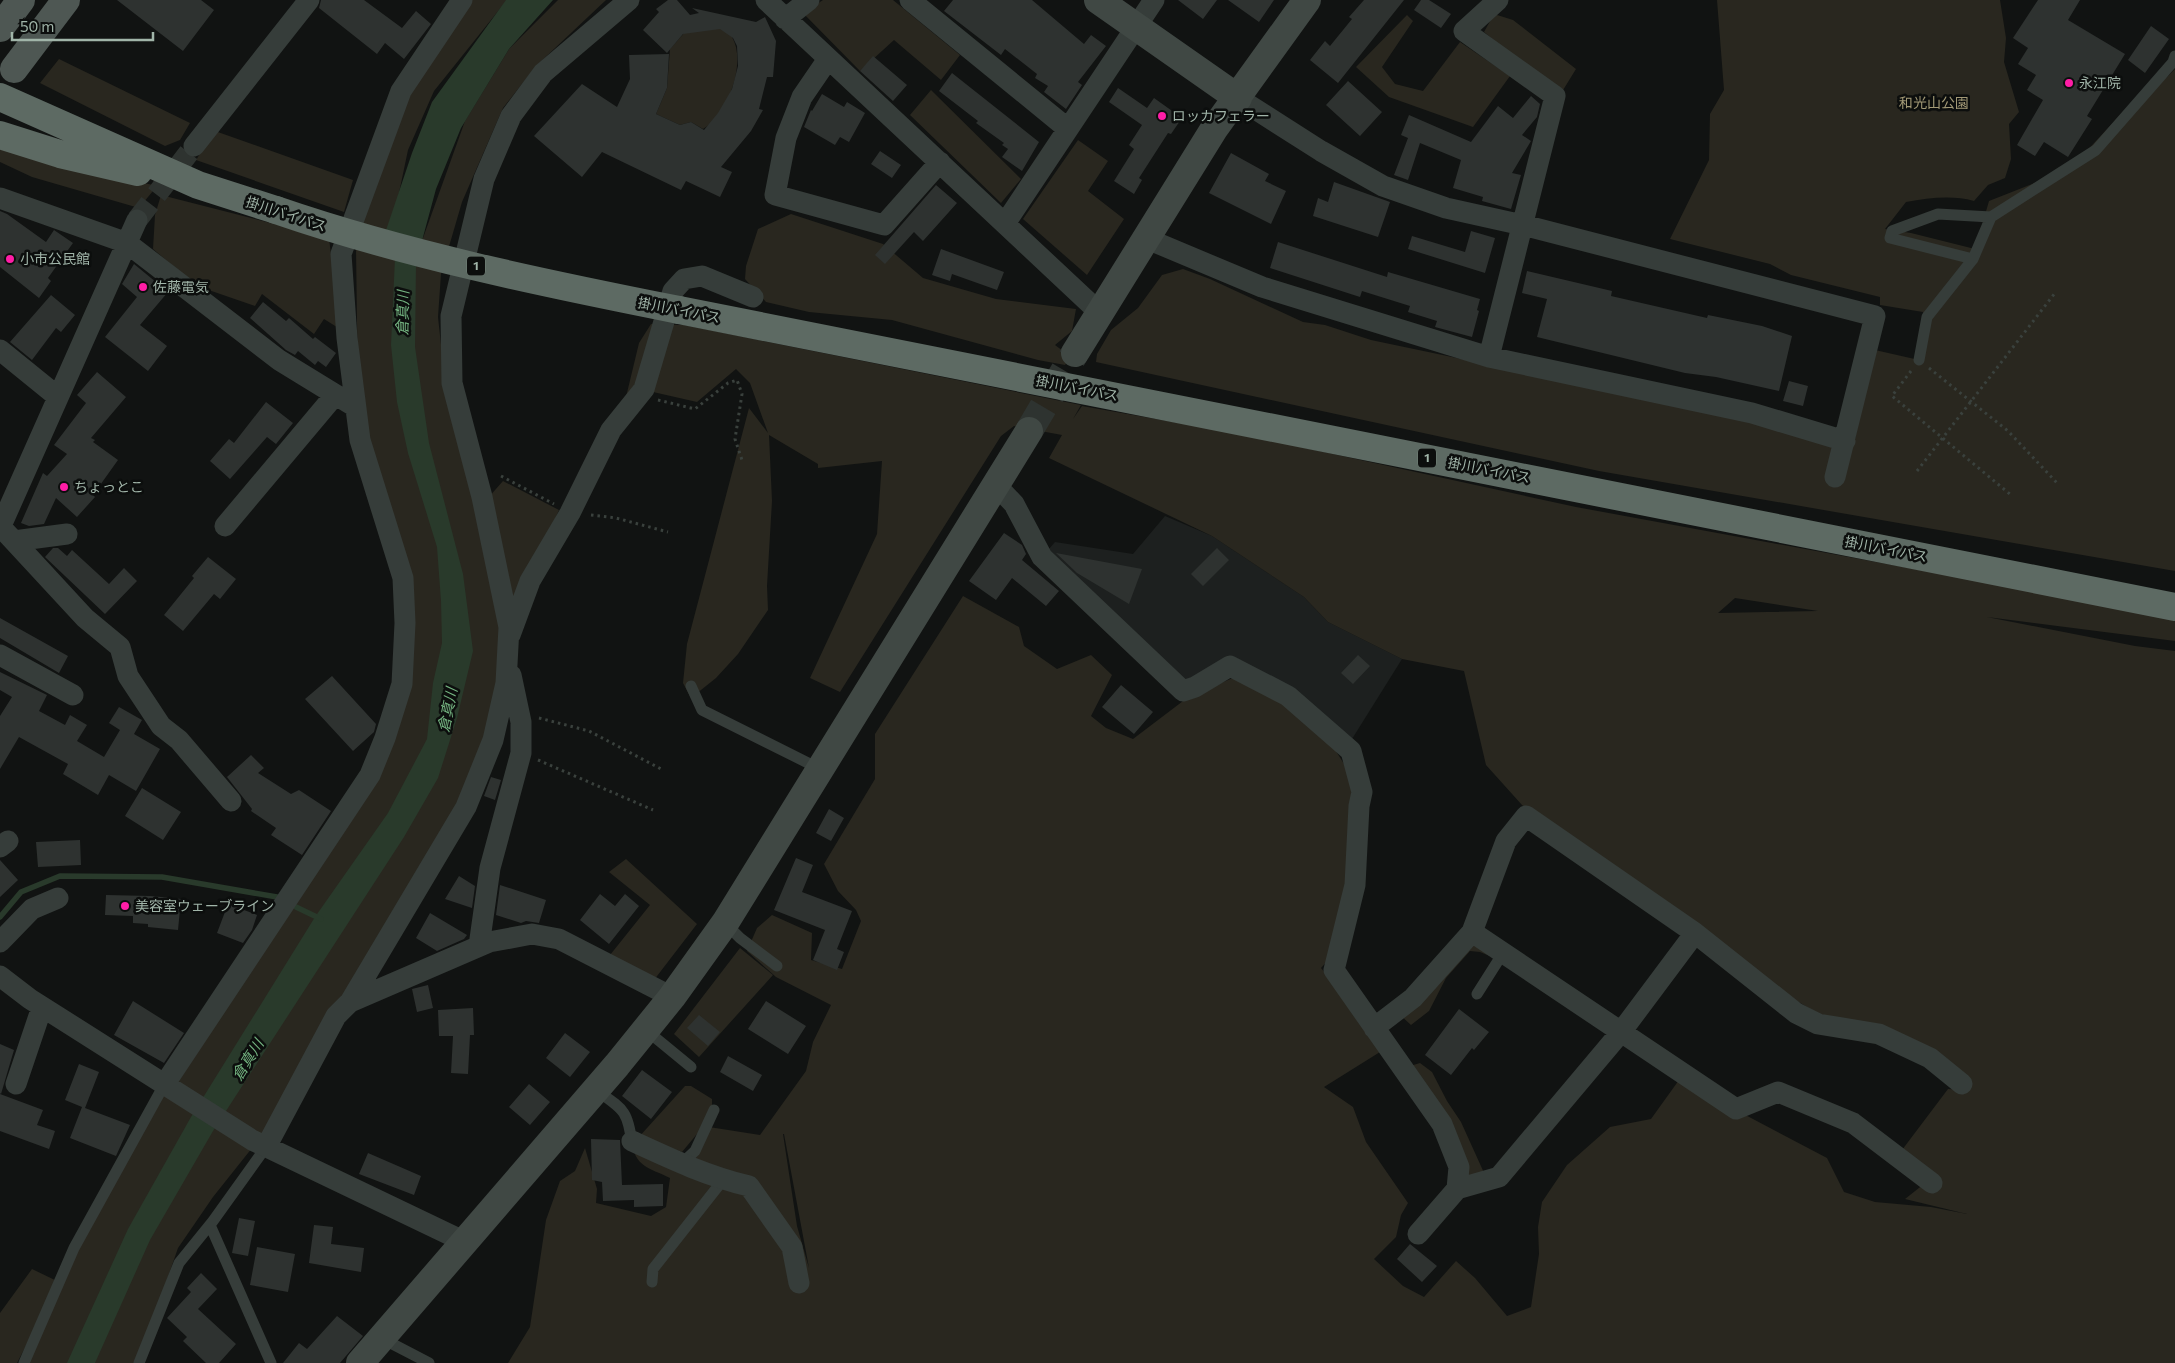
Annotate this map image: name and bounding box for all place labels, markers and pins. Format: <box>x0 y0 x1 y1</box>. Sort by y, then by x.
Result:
place label: 永江院 <box>2079 74 2121 91</box>
marker: 永江院 <box>2063 77 2075 89</box>
place label: ロッカフェラー <box>1172 107 1270 124</box>
marker: ロッカフェラー <box>1156 110 1168 122</box>
place label: 小市公民館 <box>20 250 90 267</box>
marker: 小市公民館 <box>4 253 16 265</box>
place label: 佐藤電気 <box>153 278 209 295</box>
marker: 佐藤電気 <box>137 281 149 293</box>
place label: ちょっとこ <box>74 478 144 495</box>
marker: ちょっとこ <box>58 481 70 493</box>
place label: 美容室ウェーブライン <box>135 897 274 914</box>
marker: 美容室ウェーブライン <box>119 900 131 912</box>

